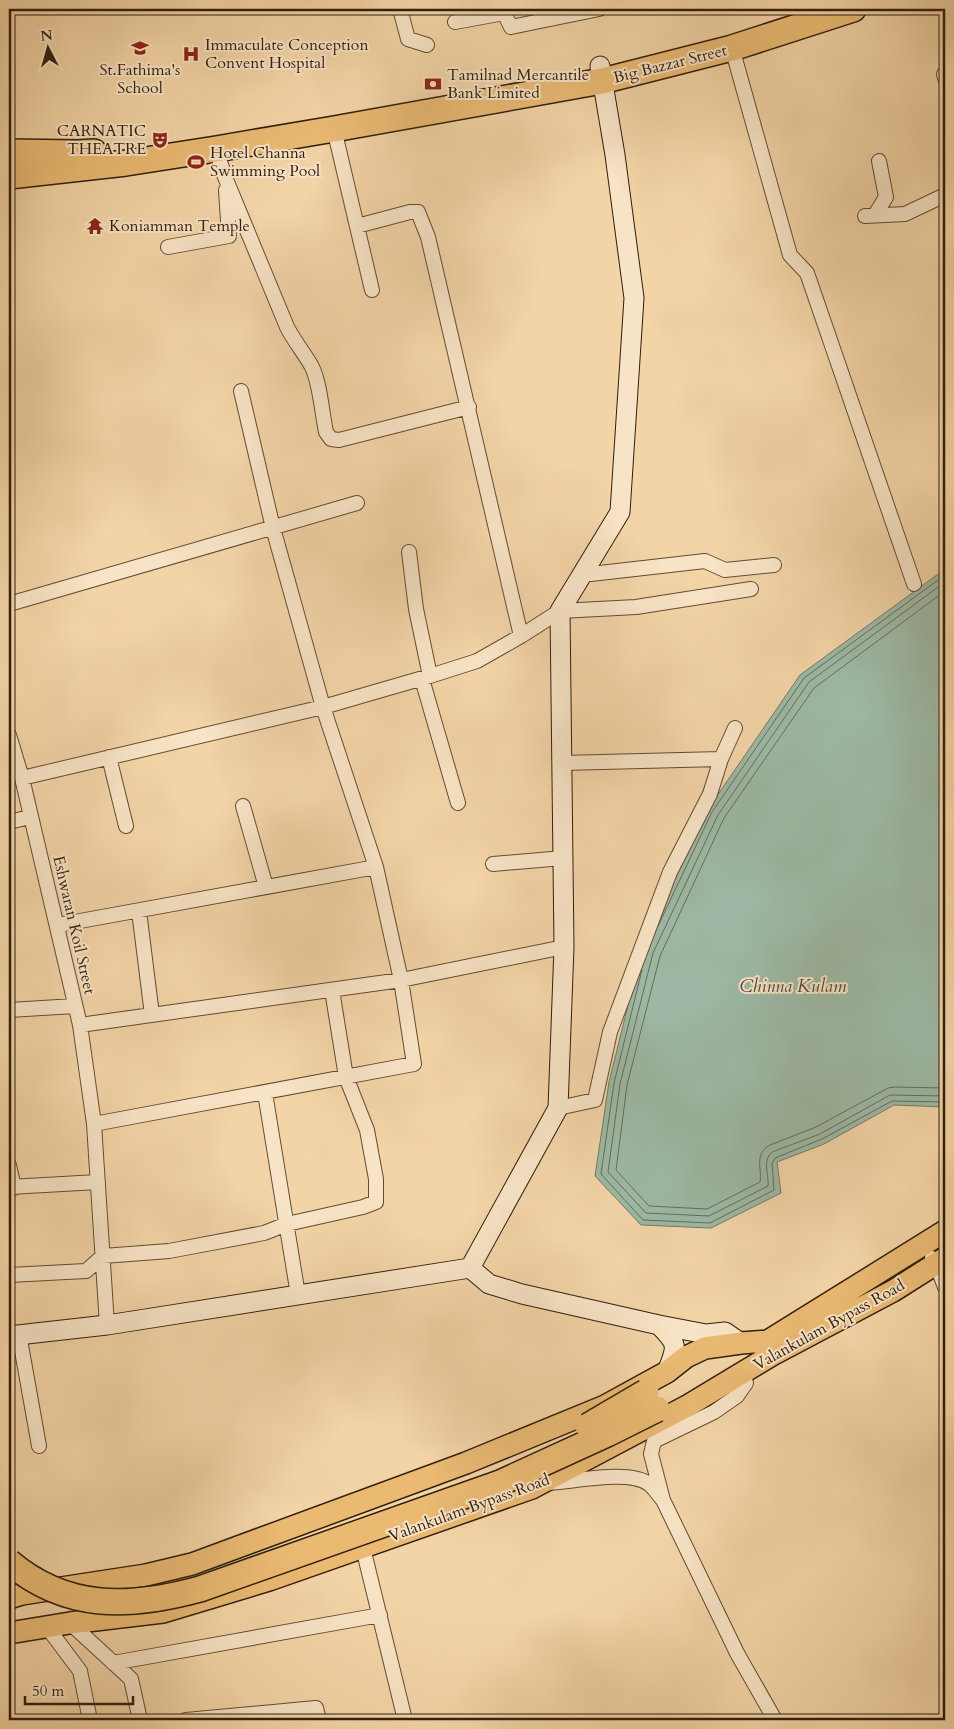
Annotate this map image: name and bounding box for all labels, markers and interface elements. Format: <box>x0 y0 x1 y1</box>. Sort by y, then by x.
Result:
north arrow <box>22 22 72 72</box>
text: N <box>40 25 54 46</box>
place label: Immaculate Conception Convent Hospital <box>205 34 368 74</box>
school or university icon: St.Fathima's School <box>130 38 150 58</box>
street label: Big Bazzar Street <box>611 39 729 89</box>
hospital icon: Immaculate Conception Convent Hospital <box>181 44 201 64</box>
place label: St.Fathima's School <box>100 59 180 99</box>
place label: Tamilnad Mercantile Bank Limited <box>447 64 589 104</box>
bank icon: Tamilnad Mercantile Bank Limited <box>423 74 443 94</box>
place label: CARNATIC THEATRE <box>57 120 146 160</box>
theatre icon: CARNATIC THEATRE <box>150 130 170 150</box>
place label: Hotel Channa Swimming Pool <box>210 142 320 182</box>
sports icon: Hotel Channa Swimming Pool <box>186 152 206 172</box>
place label: Koniamman Temple <box>109 215 250 237</box>
temple icon: Koniamman Temple <box>85 216 105 236</box>
street label: Eshwaran Koil Street <box>47 853 101 997</box>
water label: Chinna Kulam <box>739 974 847 999</box>
street label: Valankulam Bypass Road <box>749 1274 909 1376</box>
street label: Valankulam Bypass Road <box>385 1468 553 1547</box>
scale bar <box>25 1674 132 1706</box>
text: 50 m <box>32 1681 64 1701</box>

